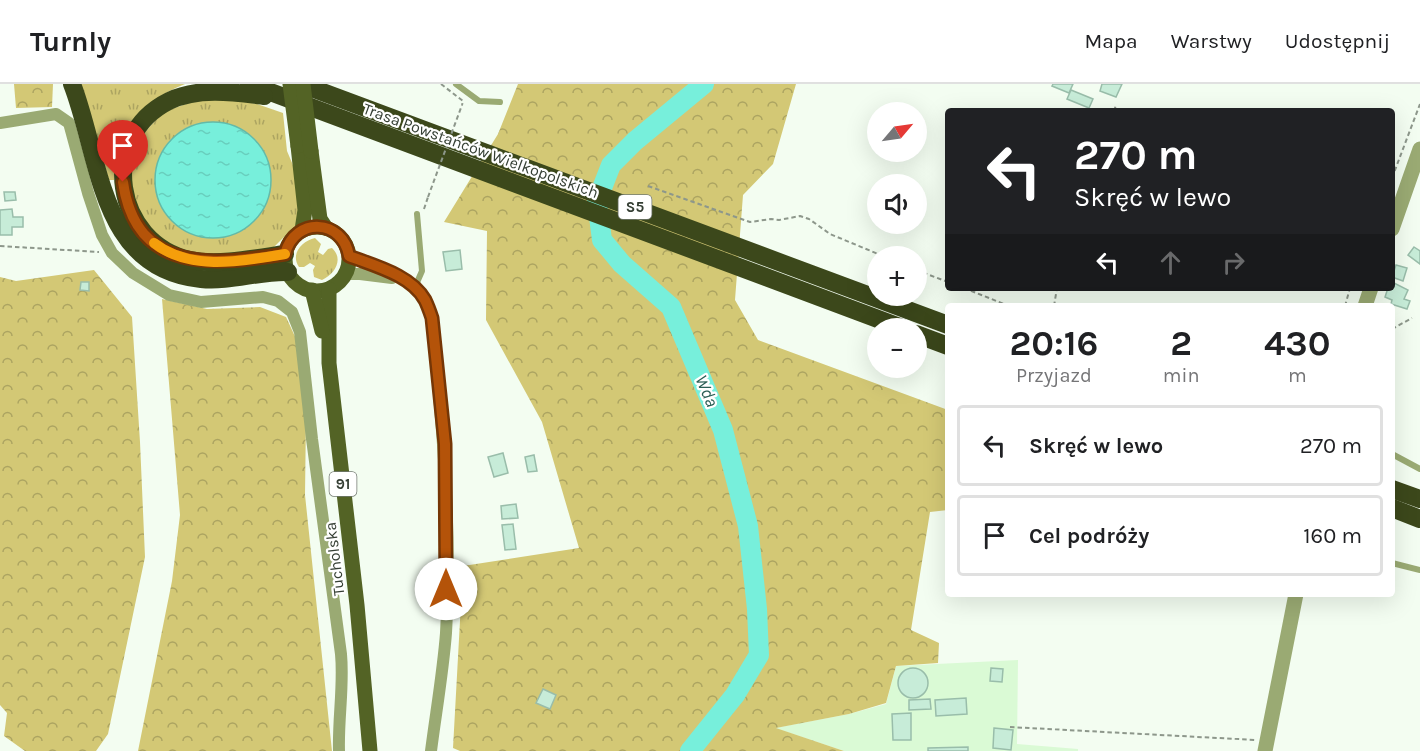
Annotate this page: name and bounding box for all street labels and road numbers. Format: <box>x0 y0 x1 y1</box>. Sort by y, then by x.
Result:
street label: Trasa Powstańców Wielkopolskich <box>361 99 601 202</box>
road number: S5 <box>618 195 652 219</box>
road number: 91 <box>330 472 356 496</box>
street label: Tucholska <box>321 521 348 597</box>

